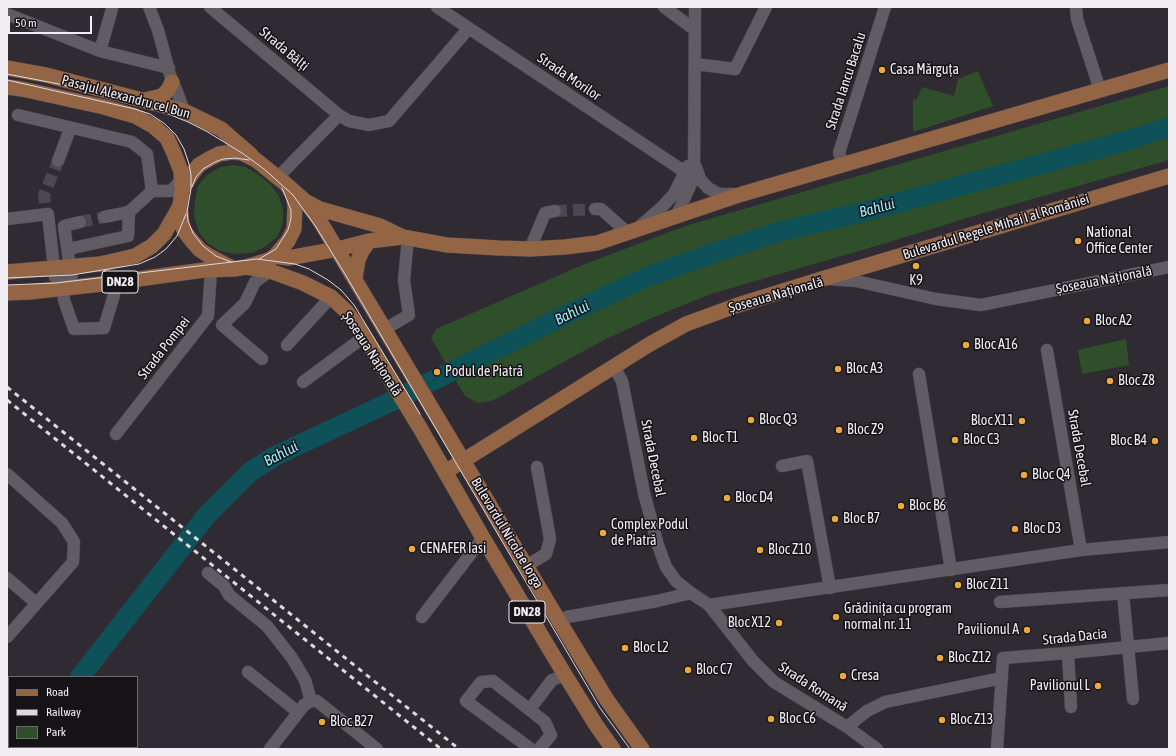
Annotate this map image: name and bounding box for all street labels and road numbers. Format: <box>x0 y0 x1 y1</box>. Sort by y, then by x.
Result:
street label: Strada Bălți <box>256 23 312 75</box>
street label: Strada Iancu Bacalu <box>822 30 870 132</box>
street label: Strada Morilor <box>534 50 604 104</box>
street label: Pasajul Alexandru cel Bun <box>60 72 192 122</box>
street label: Bulevardul Regele Mihai I al României <box>901 191 1091 263</box>
street label: Șoseaua Națională <box>1055 262 1153 298</box>
road number: DN28 <box>102 271 138 293</box>
street label: Șoseaua Națională <box>727 273 825 317</box>
street label: Șoseaua Națională <box>338 309 406 399</box>
street label: Strada Pompei <box>134 313 194 383</box>
street label: Strada Decebal <box>1064 408 1094 488</box>
street label: Strada Decebal <box>637 418 669 498</box>
street label: Bulevardul Nicolae Iorga <box>467 475 547 591</box>
road number: DN28 <box>509 601 545 623</box>
street label: Strada Dacia <box>1042 625 1108 649</box>
street label: Strada Romană <box>775 658 851 716</box>

